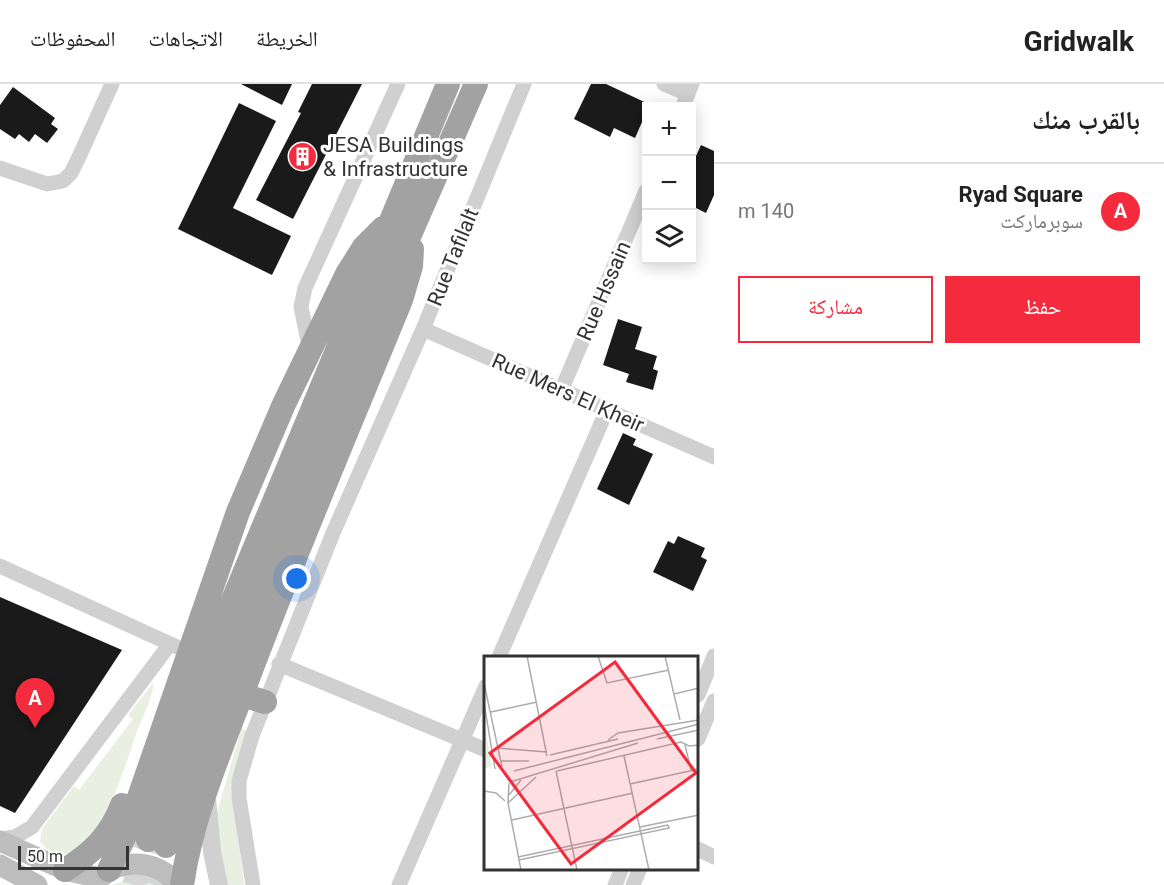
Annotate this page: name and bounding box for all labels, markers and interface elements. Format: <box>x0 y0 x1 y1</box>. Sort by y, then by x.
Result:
text: Gridwalk <box>1024 25 1134 58</box>
text: المحفوظات <box>30 27 115 51</box>
text: الاتجاهات <box>148 27 223 51</box>
text: الخريطة <box>256 27 318 51</box>
map controls <box>642 102 696 264</box>
button: + <box>642 102 696 156</box>
text: بالقرب منك <box>1032 105 1140 135</box>
place label: JESA Buildings & Infrastructure <box>323 133 468 181</box>
building icon: JESA Buildings & Infrastructure <box>286 141 318 173</box>
button: − <box>642 156 696 210</box>
text: Ryad Square <box>959 182 1083 207</box>
text: 140 m <box>738 199 794 223</box>
text: A <box>1114 199 1127 223</box>
street label: Rue Tafilalt <box>423 204 484 309</box>
text: سوبرماركت <box>1000 209 1083 233</box>
button: layers <box>642 210 696 264</box>
street label: Rue Hssain <box>572 238 636 344</box>
button: مشاركة <box>738 276 933 343</box>
button: حفظ <box>945 276 1140 343</box>
street label: Rue Mers El Kheir <box>488 349 648 437</box>
your location <box>282 564 311 593</box>
inset map <box>484 656 699 870</box>
pin: A <box>15 678 54 728</box>
scale bar <box>18 843 129 870</box>
text: 50 m <box>27 847 63 866</box>

